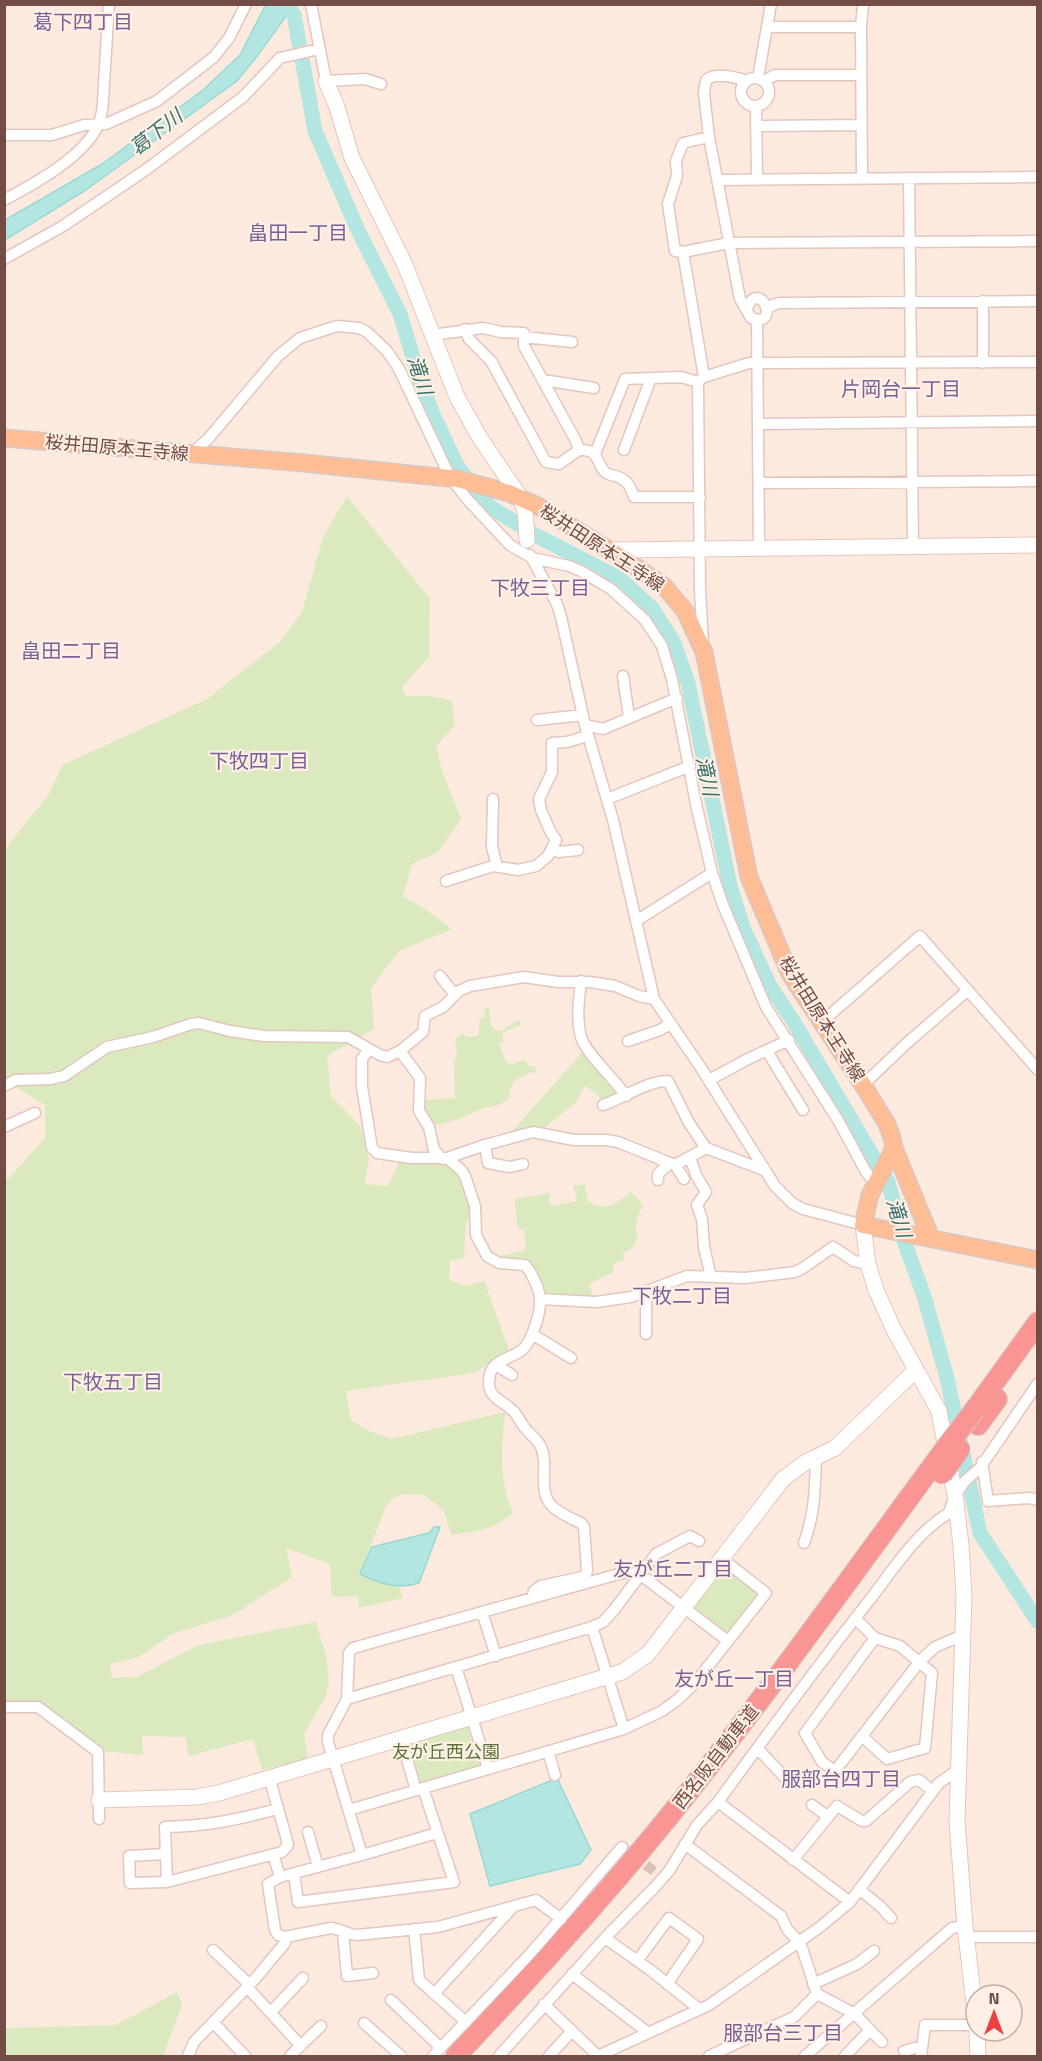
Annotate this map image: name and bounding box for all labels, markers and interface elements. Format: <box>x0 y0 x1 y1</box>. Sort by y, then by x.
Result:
district label: 葛下四丁目 <box>33 6 133 37</box>
water label: 葛下川 <box>123 100 190 162</box>
district label: 畠田一丁目 <box>248 217 348 248</box>
water label: 滝川 <box>400 351 442 401</box>
district label: 片岡台一丁目 <box>841 373 961 404</box>
street label: 桜井田原本王寺線 <box>44 428 190 467</box>
street label: 桜井田原本王寺線 <box>535 497 670 598</box>
district label: 下牧三丁目 <box>490 572 590 603</box>
district label: 畠田二丁目 <box>21 635 121 666</box>
district label: 下牧四丁目 <box>209 745 309 776</box>
water label: 滝川 <box>688 753 727 801</box>
street label: 桜井田原本王寺線 <box>773 951 872 1087</box>
water label: 滝川 <box>879 1194 921 1243</box>
district label: 下牧二丁目 <box>632 1280 732 1311</box>
district label: 下牧五丁目 <box>63 1366 163 1397</box>
district label: 友が丘二丁目 <box>613 1553 733 1584</box>
district label: 友が丘一丁目 <box>674 1663 794 1694</box>
street label: 西名阪自動車道 <box>666 1699 765 1815</box>
park label: 友が丘西公園 <box>392 1738 500 1765</box>
district label: 服部台四丁目 <box>781 1763 901 1794</box>
north arrow <box>964 1983 1024 2043</box>
text: N <box>988 1986 1000 2010</box>
district label: 服部台三丁目 <box>723 2017 843 2048</box>

